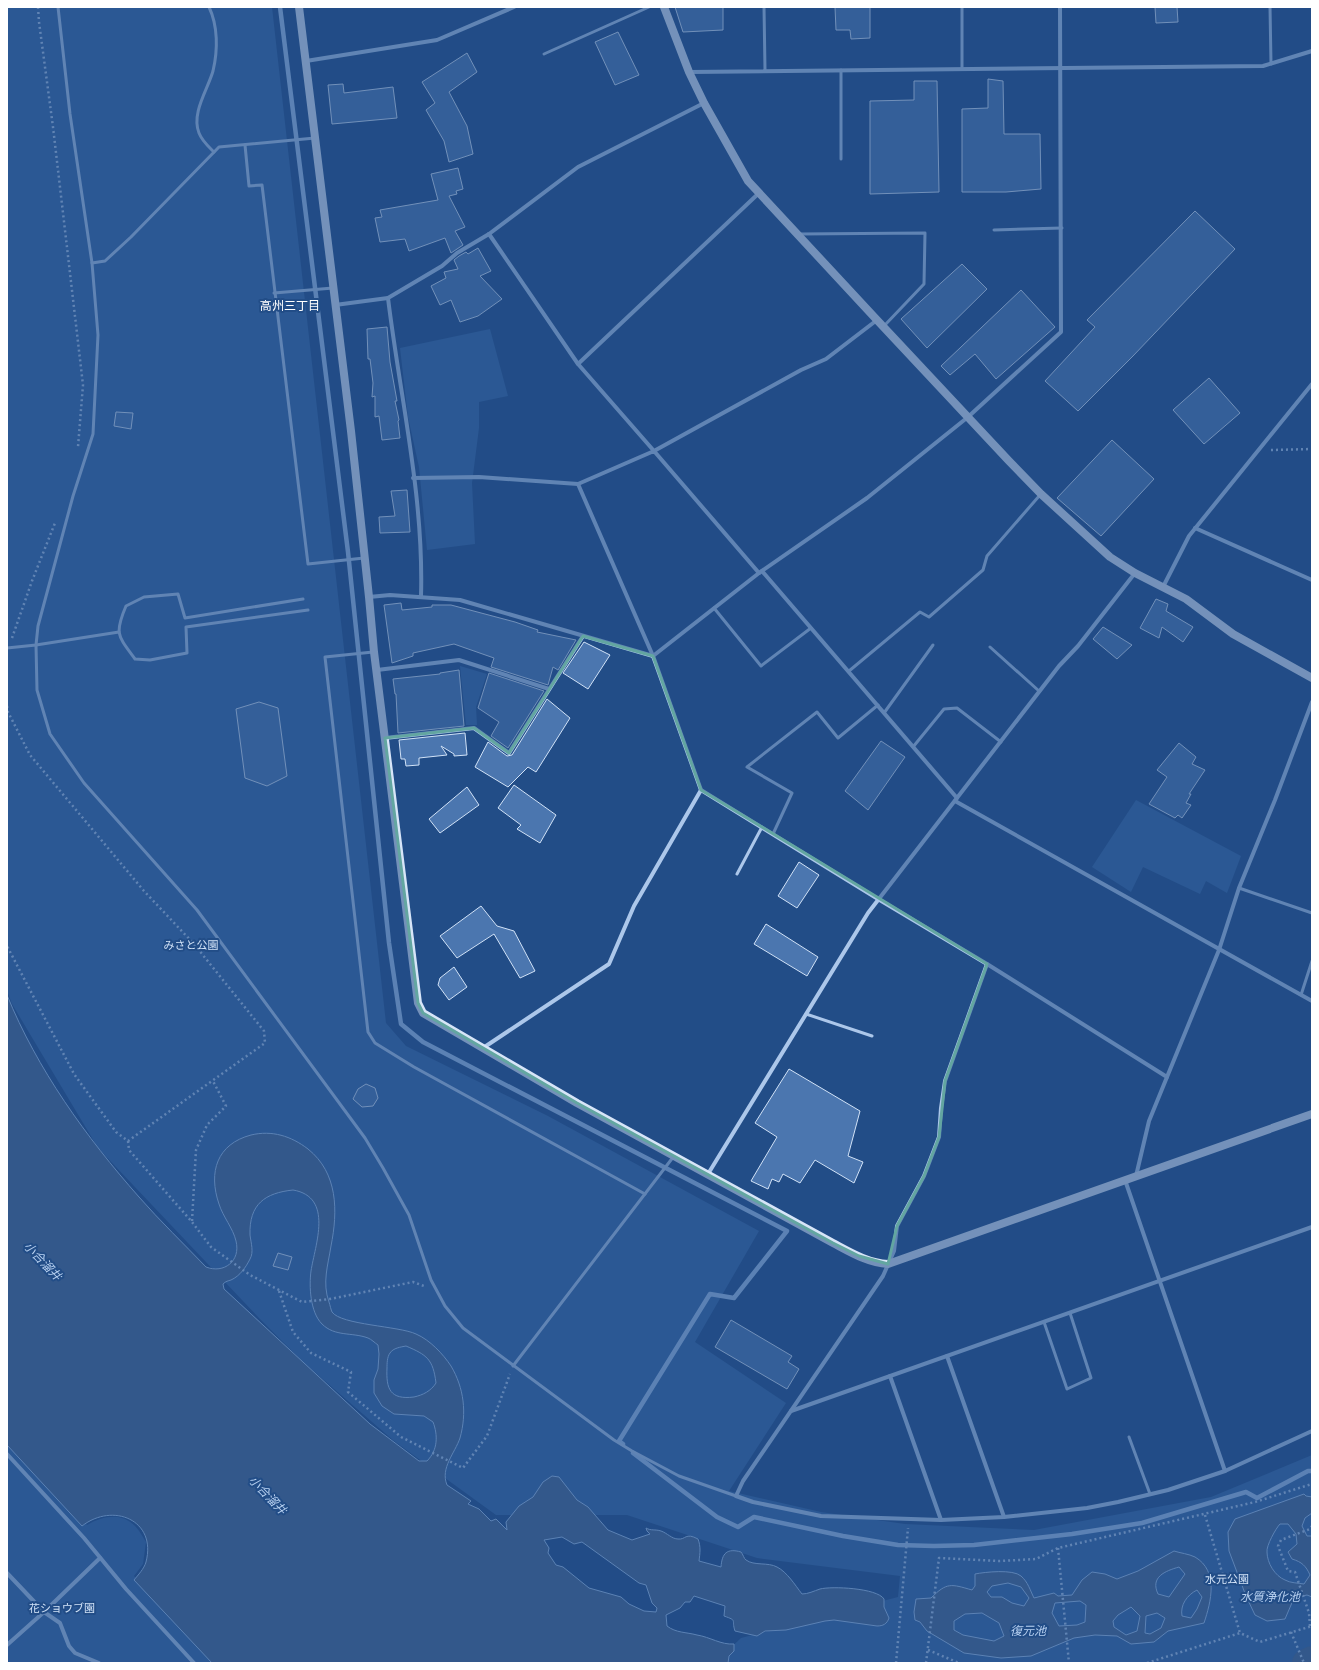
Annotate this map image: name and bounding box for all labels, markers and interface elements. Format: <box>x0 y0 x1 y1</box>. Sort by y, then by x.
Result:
district label: 高州三丁目 <box>260 298 320 313</box>
park label: みさと公園 <box>164 938 219 952</box>
water label: 小合溜井 <box>21 1239 66 1284</box>
water label: 小合溜井 <box>246 1473 291 1518</box>
park label: 水元公園 <box>1205 1572 1249 1586</box>
water label: 水質浄化池 <box>1240 1589 1301 1604</box>
park label: 花ショウブ園 <box>29 1601 95 1615</box>
water label: 復元池 <box>1010 1623 1047 1638</box>

